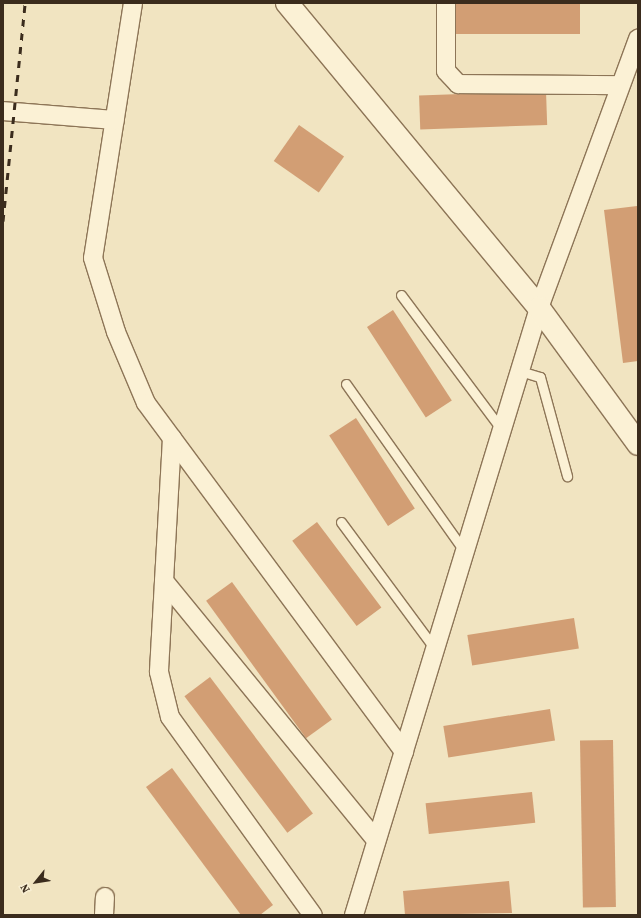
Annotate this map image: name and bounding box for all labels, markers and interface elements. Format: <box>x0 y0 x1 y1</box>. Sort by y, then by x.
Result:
north arrow <box>16 862 56 902</box>
text: N <box>17 881 34 895</box>

